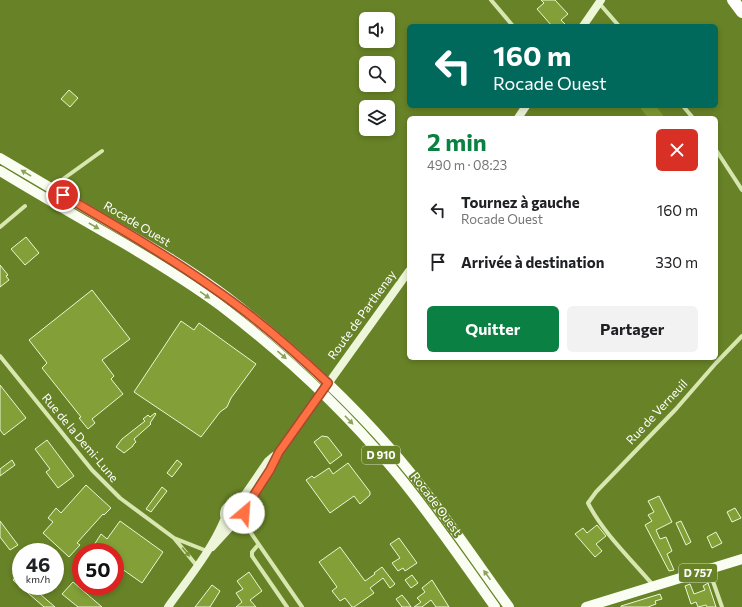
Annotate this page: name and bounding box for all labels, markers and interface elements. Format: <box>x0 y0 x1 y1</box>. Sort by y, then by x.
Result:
map controls <box>359 12 395 136</box>
button: sound <box>359 12 395 48</box>
text: 160 m <box>493 38 571 72</box>
icon: left <box>427 40 479 92</box>
button: search <box>359 56 395 92</box>
text: Rocade Ouest <box>493 72 607 94</box>
button: layers <box>359 100 395 136</box>
text: 2 min <box>427 127 487 156</box>
button: close <box>656 129 698 171</box>
text: 490 m · 08:23 <box>427 157 507 173</box>
one-way arrow <box>20 170 32 177</box>
pin <box>46 178 80 212</box>
icon: arrive <box>52 184 74 206</box>
text: Tournez à gauche <box>461 193 580 211</box>
street label: Rocade Ouest <box>101 198 174 249</box>
icon: left <box>427 199 449 221</box>
text: 160 m <box>657 201 698 219</box>
text: Rocade Ouest <box>461 211 543 227</box>
one-way arrow <box>88 223 100 230</box>
icon: arrive <box>427 251 449 273</box>
text: Arrivée à destination <box>461 253 604 271</box>
text: 330 m <box>655 253 698 271</box>
street label: Route de Parthenay <box>324 267 398 362</box>
one-way arrow <box>199 291 210 299</box>
button: Quitter <box>427 306 559 352</box>
button: Partager <box>567 306 698 352</box>
one-way arrow <box>276 351 287 360</box>
street label: Rue de Verneuil <box>623 376 690 447</box>
street label: Rue de la Demi-Lune <box>40 390 122 484</box>
one-way arrow <box>344 415 353 425</box>
road number: D 910 <box>362 446 400 464</box>
street label: Rocade Ouest <box>408 469 465 538</box>
position arrow <box>223 492 265 534</box>
speed limit sign: 50 <box>72 543 124 595</box>
one-way arrow <box>181 547 190 557</box>
text: 46 <box>26 552 50 576</box>
road number: D 757 <box>679 564 717 582</box>
one-way arrow <box>482 570 491 581</box>
text: km/h <box>26 573 50 585</box>

